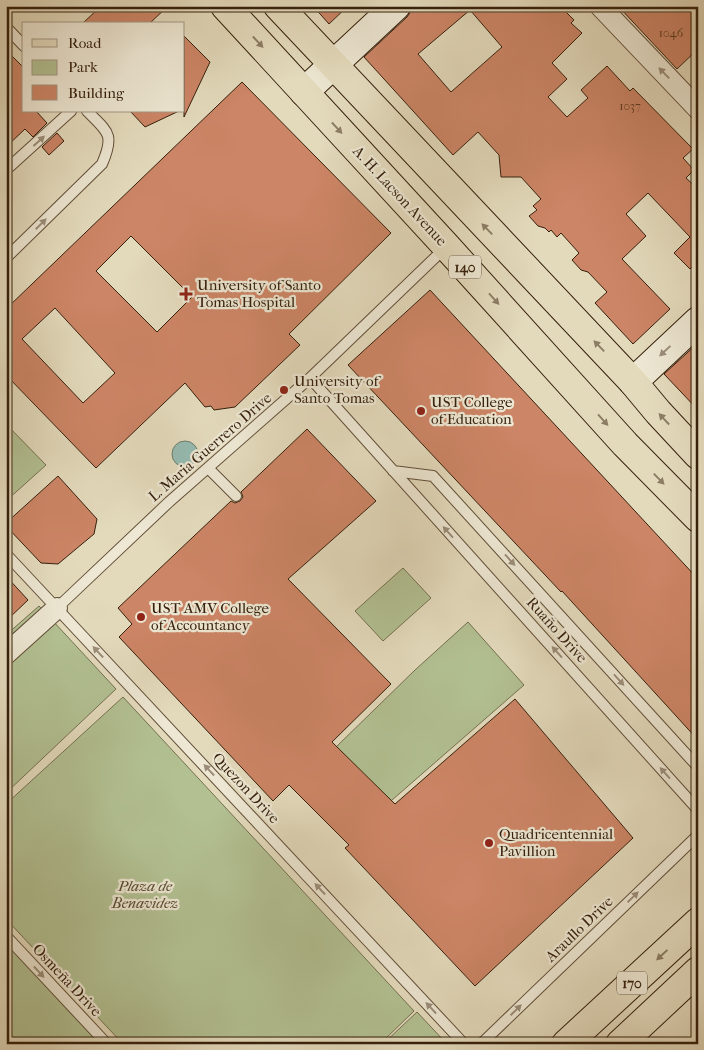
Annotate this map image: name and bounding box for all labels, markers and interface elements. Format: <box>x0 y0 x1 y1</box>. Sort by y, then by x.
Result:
legend <box>22 22 185 112</box>
house number: 1046 <box>659 26 684 40</box>
text: Road <box>68 34 102 52</box>
one-way arrow <box>252 36 264 48</box>
text: Park <box>68 58 98 76</box>
one-way arrow <box>658 68 670 80</box>
text: Building <box>68 84 125 102</box>
house number: 1037 <box>619 99 641 113</box>
one-way arrow <box>331 122 343 134</box>
one-way arrow <box>32 135 44 147</box>
street label: A. H. Lacson Avenue <box>348 142 451 250</box>
one-way arrow <box>35 218 47 230</box>
one-way arrow <box>481 223 493 235</box>
road number: 140 <box>449 256 481 278</box>
place label: University of Santo Tomas Hospital <box>197 276 321 311</box>
marker: University of Santo Tomas Hospital <box>179 287 193 301</box>
one-way arrow <box>489 293 500 306</box>
one-way arrow <box>593 341 605 353</box>
one-way arrow <box>660 345 672 357</box>
place label: University of Santo Tomas <box>294 372 381 407</box>
marker: University of Santo Tomas <box>278 384 290 396</box>
street label: L. Maria Guerrero Drive <box>145 388 276 505</box>
place label: UST College of Education <box>431 393 513 428</box>
marker: UST College of Education <box>415 405 427 417</box>
one-way arrow <box>598 413 609 426</box>
one-way arrow <box>658 413 670 425</box>
one-way arrow <box>653 472 665 484</box>
one-way arrow <box>442 526 454 538</box>
one-way arrow <box>504 554 515 566</box>
street label: Ruaño Drive <box>523 593 592 667</box>
place label: UST AMV College of Accountancy <box>151 599 269 634</box>
marker: UST AMV College of Accountancy <box>135 611 147 623</box>
one-way arrow <box>92 646 104 658</box>
one-way arrow <box>551 646 562 659</box>
one-way arrow <box>613 674 625 686</box>
street label: Quezon Drive <box>209 749 284 828</box>
one-way arrow <box>203 765 215 777</box>
one-way arrow <box>659 768 671 780</box>
place label: Quadricentennial Pavillion <box>499 825 613 860</box>
marker: Quadricentennial Pavillion <box>483 837 495 849</box>
park label: Plaza de Benavidez <box>111 877 178 912</box>
one-way arrow <box>314 884 326 896</box>
street label: Araullo Drive <box>541 892 617 966</box>
one-way arrow <box>627 892 639 904</box>
street label: Osmeña Drive <box>29 940 106 1020</box>
one-way arrow <box>656 949 668 961</box>
one-way arrow <box>33 965 45 977</box>
road number: 170 <box>617 971 647 994</box>
one-way arrow <box>425 1003 437 1015</box>
one-way arrow <box>509 1004 521 1016</box>

